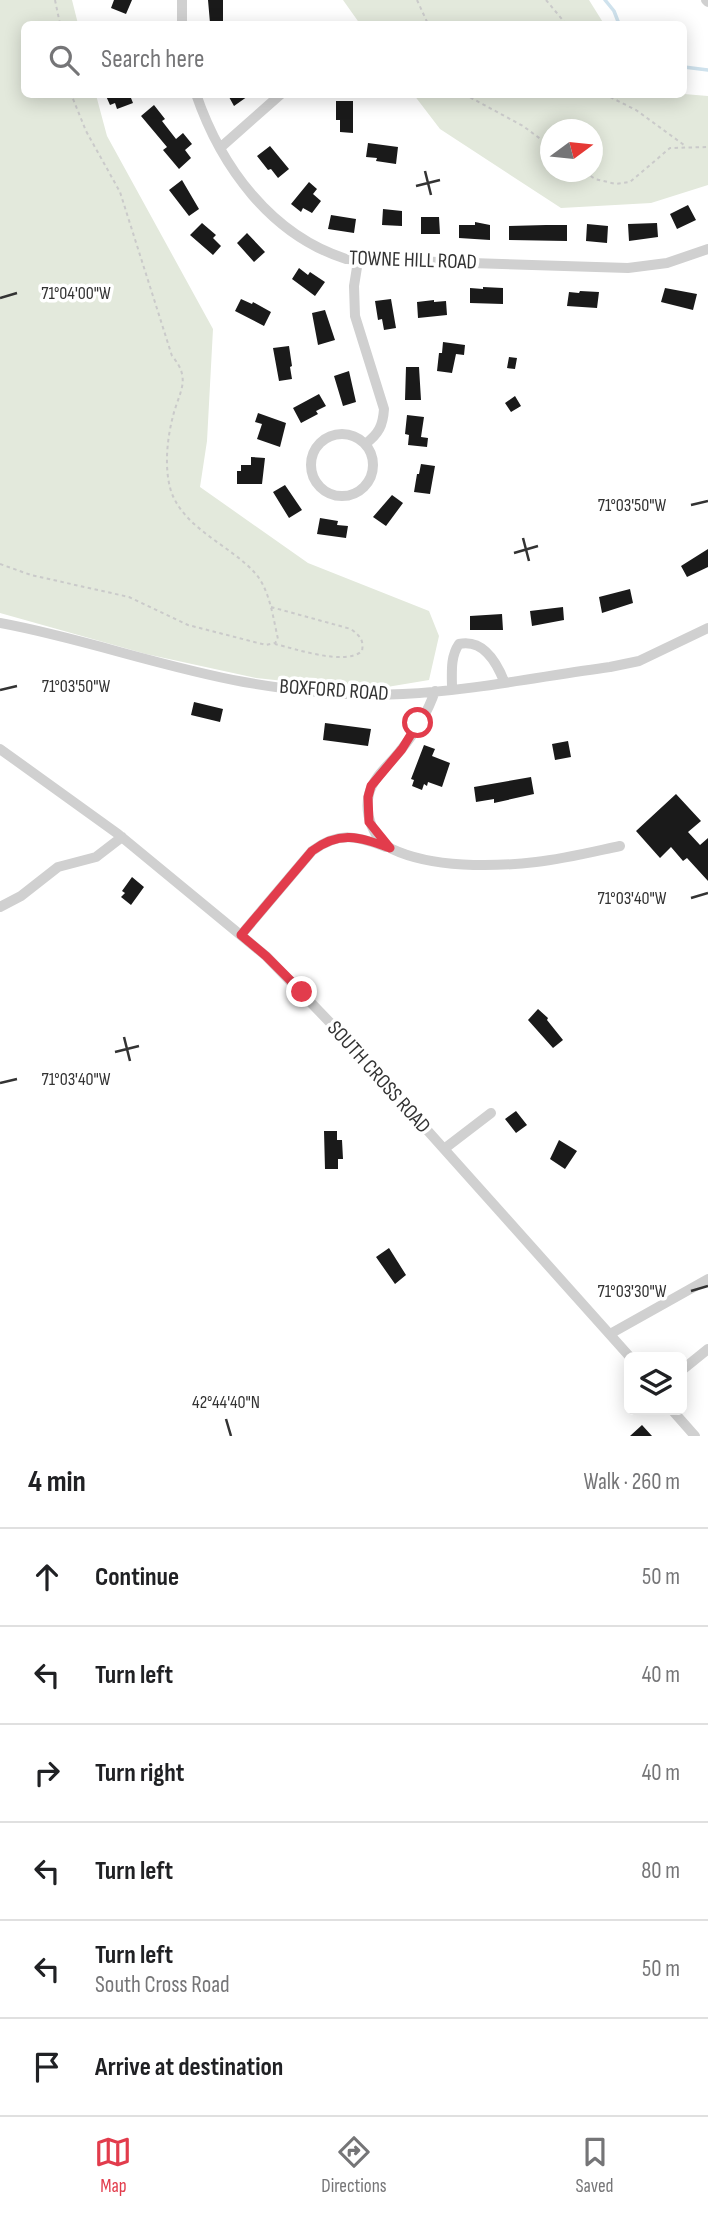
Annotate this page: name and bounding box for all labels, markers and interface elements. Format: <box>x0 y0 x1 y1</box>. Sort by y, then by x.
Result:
search box <box>21 21 687 98</box>
icon: search <box>45 41 83 79</box>
text: Search here <box>101 44 204 75</box>
north arrow <box>540 119 603 182</box>
street label: TOWNE HILL ROAD <box>349 245 477 275</box>
text: 71°04'00"W <box>41 283 111 304</box>
text: 71°03'50"W <box>598 495 667 516</box>
street label: BOXFORD ROAD <box>279 674 389 706</box>
text: 71°03'50"W <box>42 676 111 697</box>
route start <box>402 707 433 738</box>
text: 71°03'40"W <box>598 888 667 909</box>
route end <box>286 976 317 1007</box>
street label: SOUTH CROSS ROAD <box>322 1016 436 1138</box>
text: 71°03'40"W <box>42 1069 111 1090</box>
text: 71°03'30"W <box>598 1281 667 1302</box>
map controls <box>624 1352 687 1415</box>
button: layers <box>624 1352 687 1415</box>
text: 42°44'40"N <box>192 1392 260 1413</box>
text: 4 min <box>28 1464 86 1500</box>
text: Walk · 260 m <box>584 1468 680 1496</box>
icon: ahead <box>28 1558 66 1596</box>
text: Continue <box>95 1562 179 1593</box>
text: 50 m <box>642 1563 680 1591</box>
icon: left <box>28 1656 66 1694</box>
text: Turn left <box>95 1660 173 1691</box>
text: 40 m <box>642 1661 680 1689</box>
icon: right <box>28 1754 66 1792</box>
text: Turn right <box>95 1758 184 1789</box>
text: 40 m <box>642 1759 680 1787</box>
icon: left <box>28 1852 66 1890</box>
text: Turn left <box>95 1856 173 1887</box>
text: 80 m <box>641 1857 680 1885</box>
text: Turn left <box>95 1940 173 1971</box>
icon: left <box>28 1950 66 1988</box>
text: 50 m <box>642 1955 680 1983</box>
text: South Cross Road <box>95 1971 230 1999</box>
icon: arrive <box>28 2048 66 2086</box>
text: Arrive at destination <box>95 2052 283 2083</box>
tab: Map <box>94 2133 132 2198</box>
tab: Directions <box>321 2133 387 2198</box>
tab: Saved <box>575 2133 614 2198</box>

